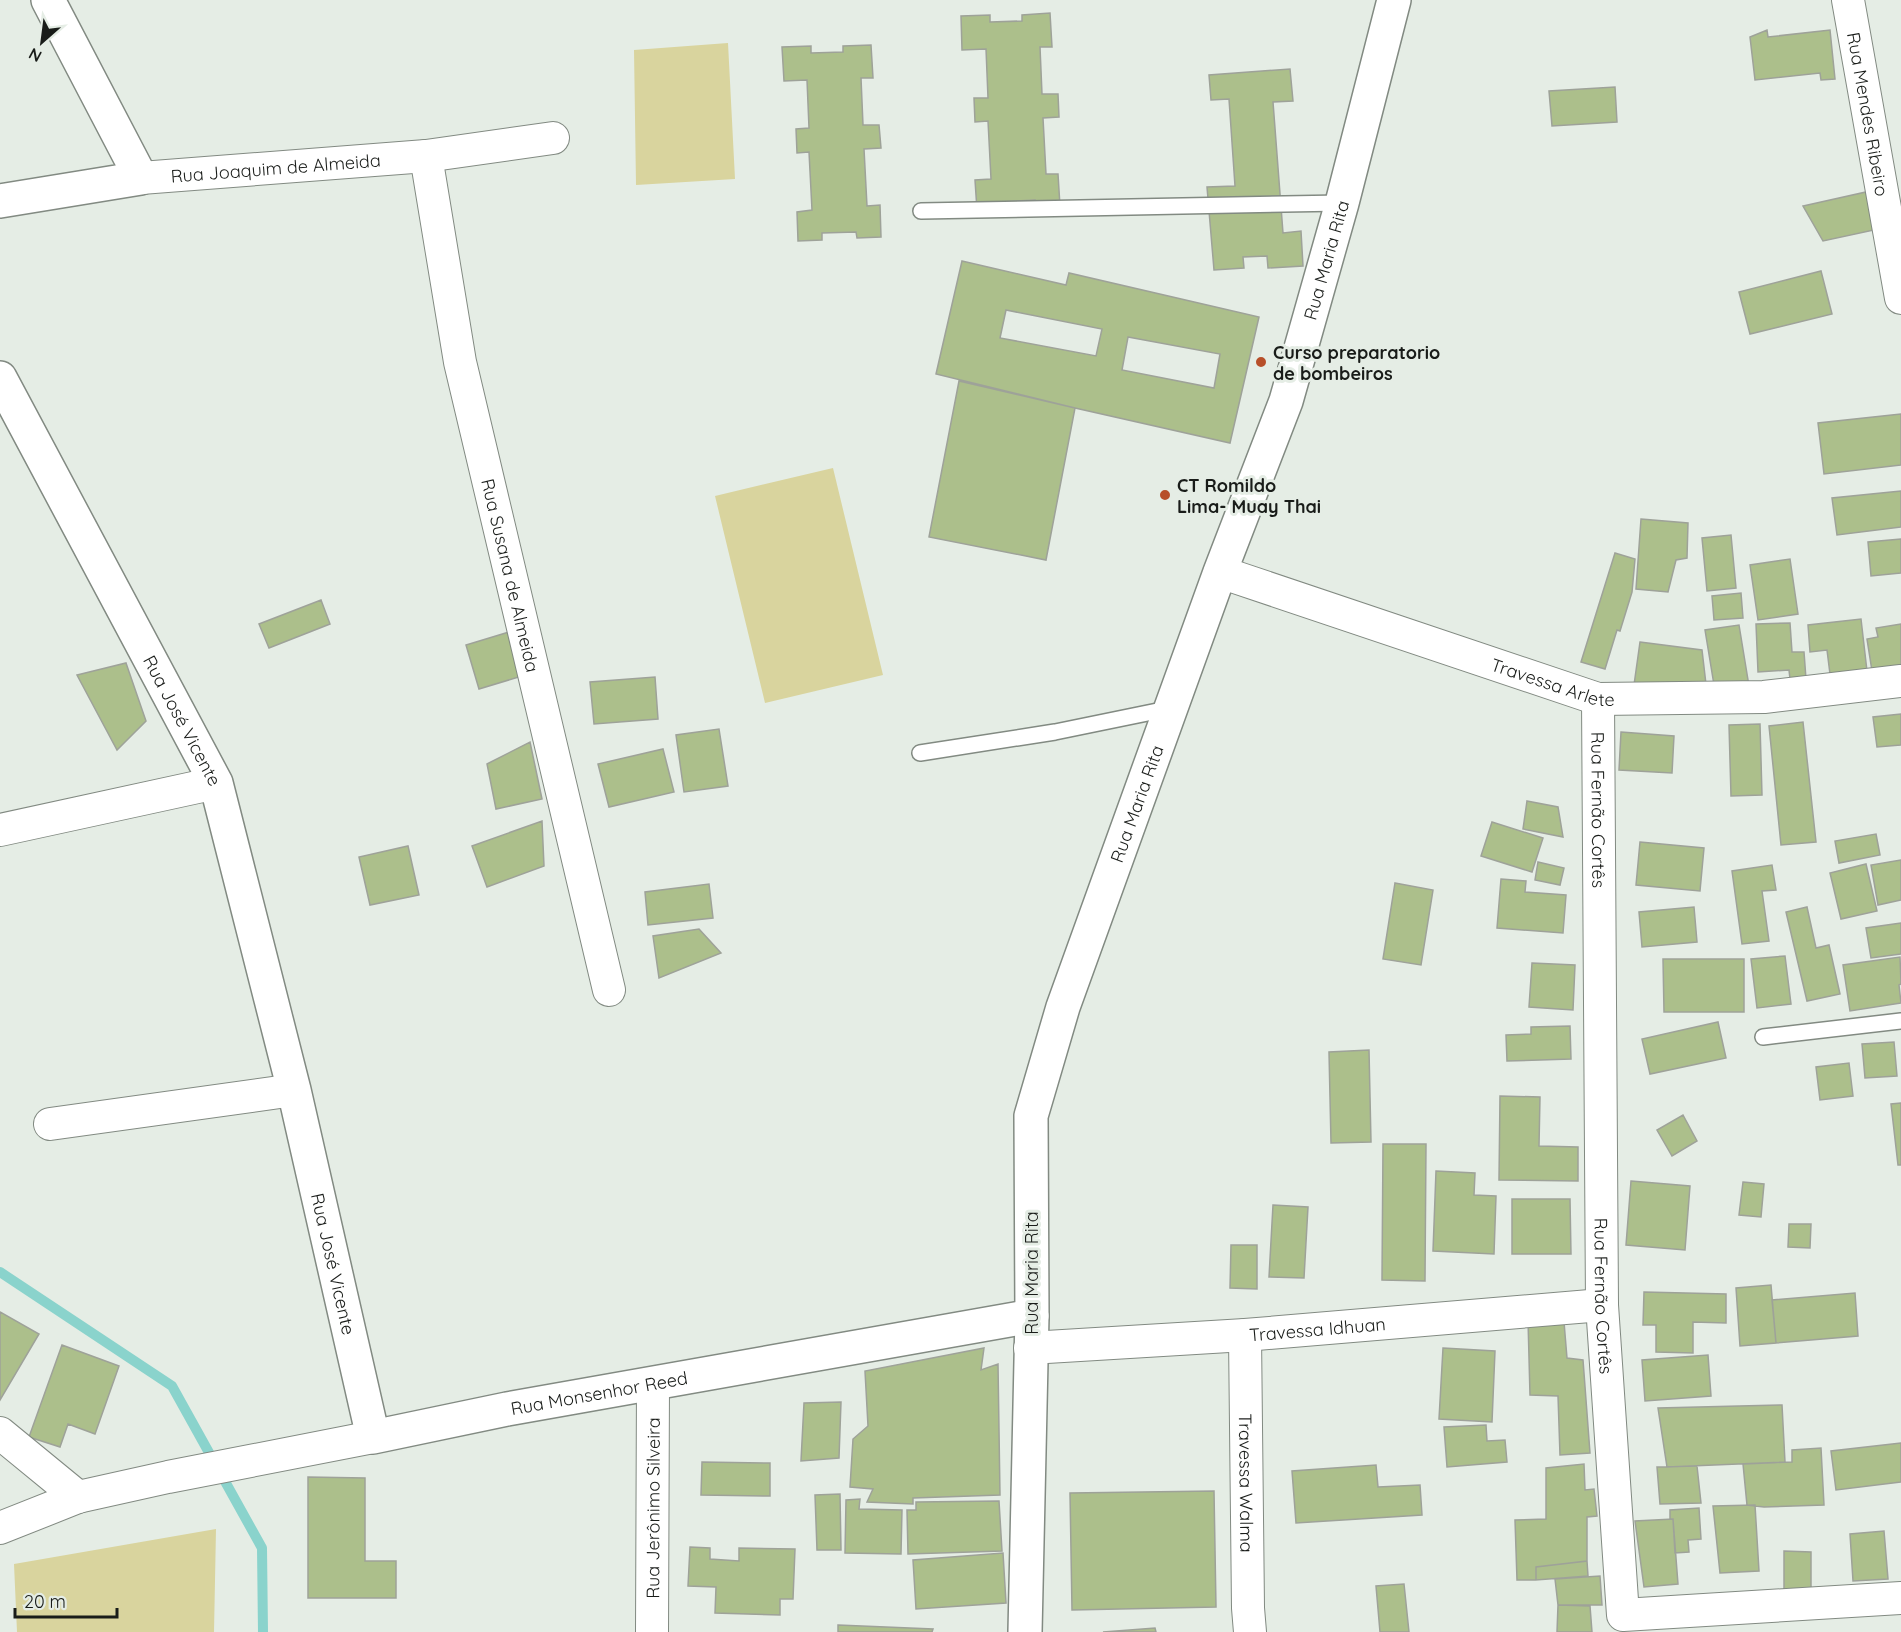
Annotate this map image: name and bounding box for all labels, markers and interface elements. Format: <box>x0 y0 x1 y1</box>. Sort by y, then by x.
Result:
north arrow <box>12 12 72 72</box>
street label: Rua Mendes Ribeiro <box>1842 30 1894 198</box>
text: N <box>25 44 45 67</box>
street label: Rua Joaquim de Almeida <box>170 148 381 187</box>
street label: Rua Maria Rita <box>1298 197 1354 322</box>
place label: Curso preparatorio de bombeiros <box>1273 341 1440 385</box>
marker: Curso preparatorio de bombeiros <box>1254 355 1268 369</box>
place label: CT Romildo Lima- Muay Thai <box>1177 474 1321 518</box>
street label: Rua Susana de Almeida <box>477 476 545 674</box>
marker: CT Romildo Lima- Muay Thai <box>1158 488 1172 502</box>
street label: Rua José Vicente <box>138 651 227 790</box>
street label: Travessa Arlete <box>1488 652 1615 710</box>
street label: Rua Fernão Cortês <box>1587 732 1611 888</box>
street label: Rua Maria Rita <box>1105 742 1168 865</box>
street label: Rua José Vicente <box>306 1191 361 1337</box>
street label: Rua Maria Rita <box>1020 1211 1043 1335</box>
street label: Rua Fernão Cortês <box>1590 1218 1618 1375</box>
street label: Travessa Idhuan <box>1248 1312 1387 1346</box>
street label: Rua Monsenhor Reed <box>509 1366 689 1420</box>
street label: Travessa Walma <box>1234 1413 1259 1553</box>
street label: Rua Jerônimo Silveira <box>641 1417 664 1599</box>
scale bar <box>15 1581 117 1619</box>
text: 20 m <box>24 1590 66 1613</box>

